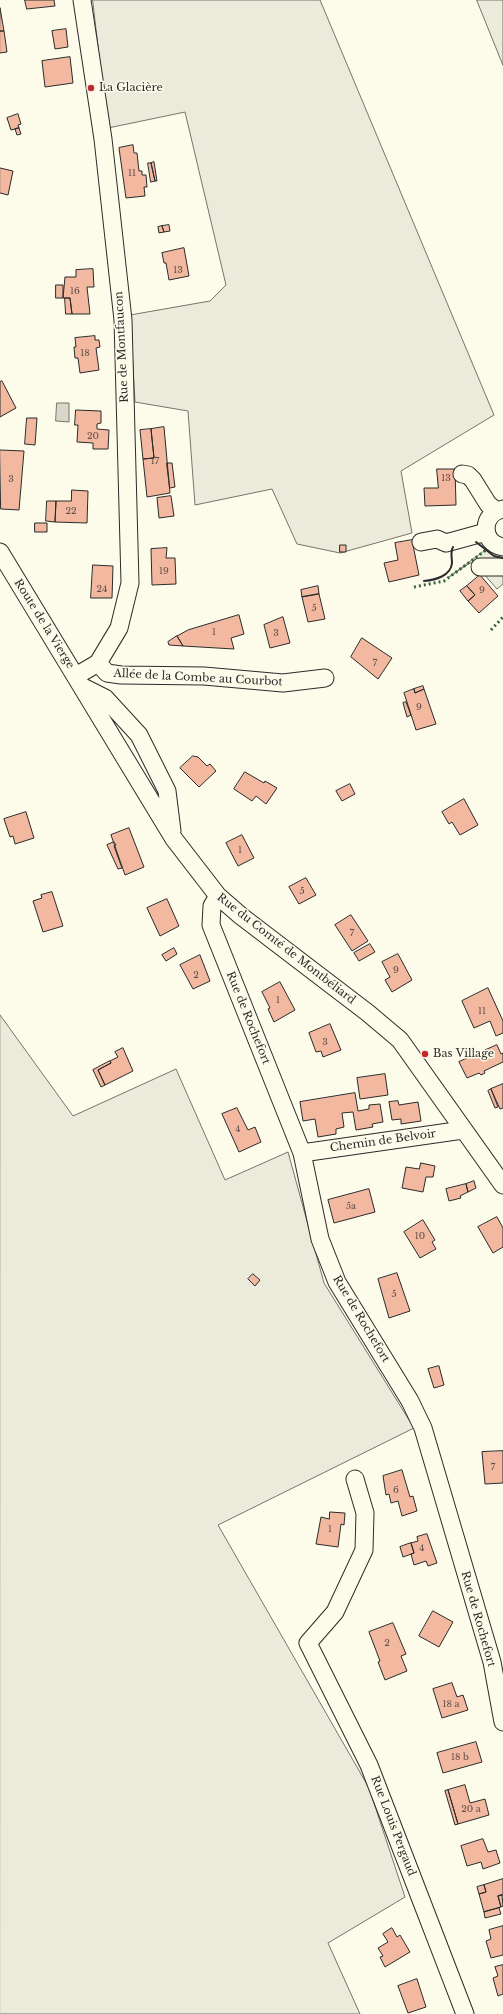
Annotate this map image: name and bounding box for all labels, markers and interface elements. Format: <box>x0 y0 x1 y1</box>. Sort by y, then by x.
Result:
place label: La Glacière <box>99 81 163 95</box>
marker: La Glacière <box>86 83 96 93</box>
house number: 11 <box>128 168 136 178</box>
house number: 13 <box>173 265 183 275</box>
house number: 16 <box>70 286 80 296</box>
street label: Rue de Montfaucon <box>112 291 132 403</box>
house number: 18 <box>80 348 90 358</box>
house number: 20 <box>87 431 99 441</box>
house number: 17 <box>151 456 159 466</box>
house number: 13 <box>441 473 451 483</box>
house number: 3 <box>8 474 14 484</box>
house number: 22 <box>65 506 77 516</box>
house number: 19 <box>159 566 169 576</box>
street label: Route de la Vierge <box>11 577 77 671</box>
house number: 24 <box>97 584 107 594</box>
house number: 9 <box>479 585 485 595</box>
house number: 5 <box>311 603 317 613</box>
house number: 1 <box>212 627 216 637</box>
house number: 3 <box>273 628 279 638</box>
house number: 7 <box>373 658 377 668</box>
street label: Allée de la Combe au Courbot <box>113 667 283 689</box>
house number: 9 <box>416 702 422 712</box>
house number: 1 <box>238 845 242 855</box>
house number: 5 <box>299 886 305 896</box>
street label: Rue du Comté de Montbéliard <box>214 891 358 1007</box>
house number: 7 <box>350 928 354 938</box>
house number: 9 <box>393 965 399 975</box>
house number: 2 <box>193 970 199 980</box>
street label: Rue de Rochefort <box>223 970 273 1066</box>
house number: 1 <box>276 995 280 1005</box>
house number: 11 <box>478 1006 486 1016</box>
house number: 3 <box>322 1037 328 1047</box>
place label: Bas Village <box>433 1047 494 1061</box>
marker: Bas Village <box>420 1049 430 1059</box>
house number: 4 <box>235 1124 241 1134</box>
street label: Chemin de Belvoir <box>329 1127 437 1155</box>
house number: 5a <box>346 1201 356 1211</box>
house number: 10 <box>415 1231 425 1241</box>
street label: Rue de Rochefort <box>330 1273 392 1365</box>
house number: 5 <box>391 1289 397 1299</box>
house number: 7 <box>491 1462 495 1472</box>
house number: 6 <box>393 1485 399 1495</box>
house number: 1 <box>328 1524 332 1534</box>
house number: 4 <box>419 1543 425 1553</box>
street label: Rue de Rochefort <box>458 1570 498 1668</box>
house number: 2 <box>384 1638 390 1648</box>
house number: 18 a <box>442 1699 460 1709</box>
house number: 18 b <box>451 1752 469 1762</box>
street label: Rue Louis Pergaud <box>368 1774 418 1878</box>
house number: 20 a <box>461 1804 481 1814</box>

